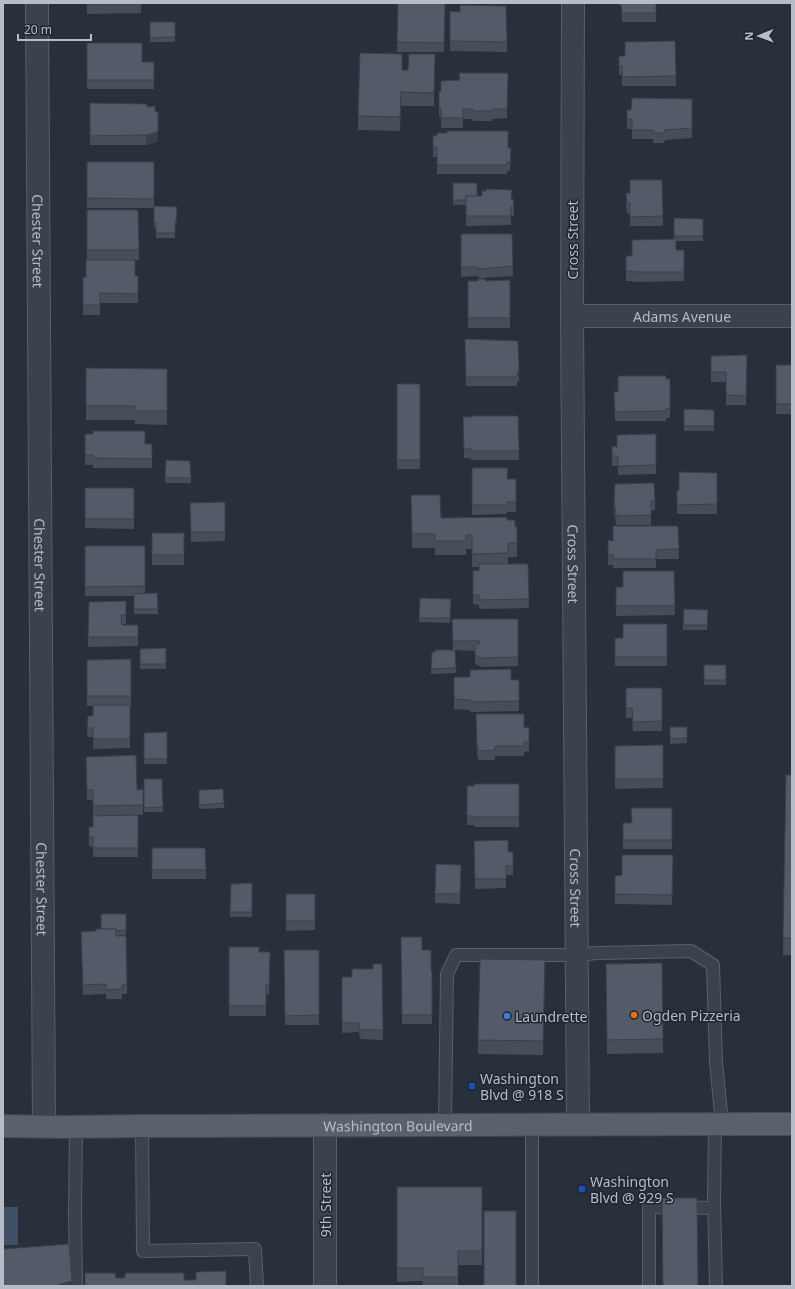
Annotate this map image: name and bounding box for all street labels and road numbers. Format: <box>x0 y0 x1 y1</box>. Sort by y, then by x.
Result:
street label: Chester Street <box>29 194 48 288</box>
street label: Cross Street <box>563 201 582 279</box>
street label: Adams Avenue <box>633 307 731 326</box>
street label: Chester Street <box>31 518 50 612</box>
street label: Cross Street <box>564 524 584 604</box>
street label: Chester Street <box>33 842 52 936</box>
street label: Cross Street <box>566 848 586 928</box>
street label: Washington Boulevard <box>323 1115 473 1135</box>
street label: 9th Street <box>316 1173 335 1237</box>

